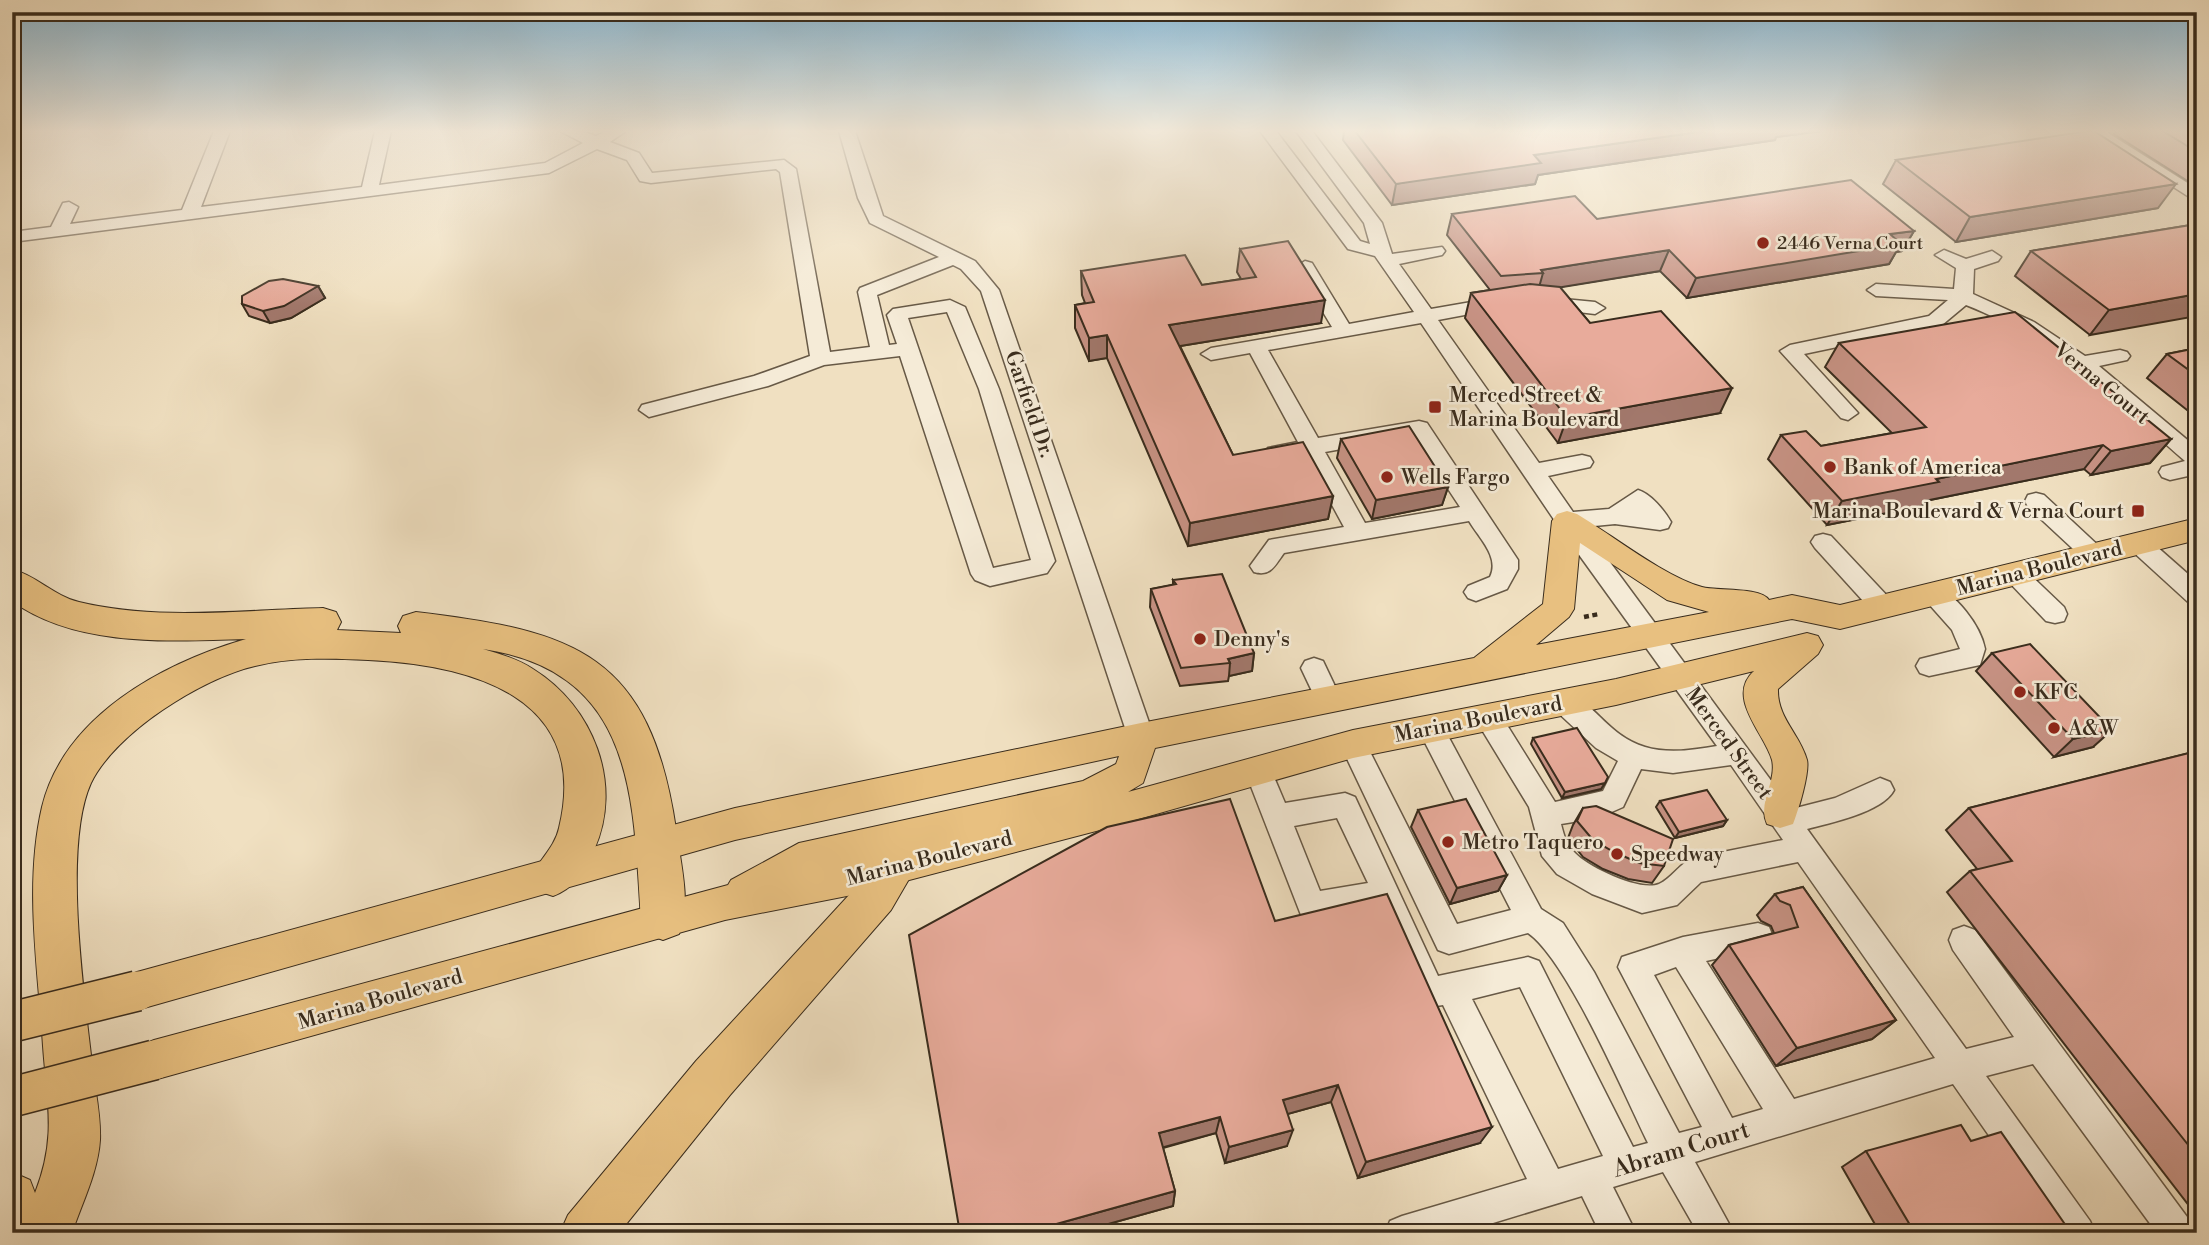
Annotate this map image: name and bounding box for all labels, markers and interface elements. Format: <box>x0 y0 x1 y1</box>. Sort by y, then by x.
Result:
place label: 2446 Verna Court <box>1777 232 1924 255</box>
marker: 2446 Verna Court <box>1755 235 1771 251</box>
street label: Verna Court <box>2047 337 2155 431</box>
street label: Garfield Dr. <box>999 348 1059 461</box>
place label: Merced Street & Marina Boulevard <box>1449 383 1619 433</box>
marker: Merced Street & Marina Boulevard <box>1427 399 1443 415</box>
place label: Bank of America <box>1843 455 2002 481</box>
marker: Bank of America <box>1822 459 1838 475</box>
place label: Wells Fargo <box>1400 465 1510 491</box>
marker: Wells Fargo <box>1379 469 1395 485</box>
place label: Marina Boulevard & Verna Court <box>1812 499 2125 525</box>
marker: Marina Boulevard & Verna Court <box>2130 503 2146 519</box>
street label: Marina Boulevard <box>1954 536 2125 602</box>
place label: Denny's <box>1214 627 1290 653</box>
marker: Denny's <box>1192 631 1208 647</box>
place label: KFC <box>2034 680 2078 706</box>
street label: Merced Street <box>1679 682 1778 805</box>
marker: KFC <box>2012 684 2028 700</box>
street label: Marina Boulevard <box>1392 691 1564 749</box>
place label: A&W <box>2067 716 2119 742</box>
marker: A&W <box>2046 720 2062 736</box>
street label: Marina Boulevard <box>844 826 1015 892</box>
place label: Metro Taquero <box>1462 830 1604 856</box>
marker: Metro Taquero <box>1440 834 1456 850</box>
place label: Speedway <box>1631 842 1725 868</box>
marker: Speedway <box>1609 846 1625 862</box>
street label: Marina Boulevard <box>295 964 466 1036</box>
street label: Abram Court <box>1608 1115 1754 1185</box>

